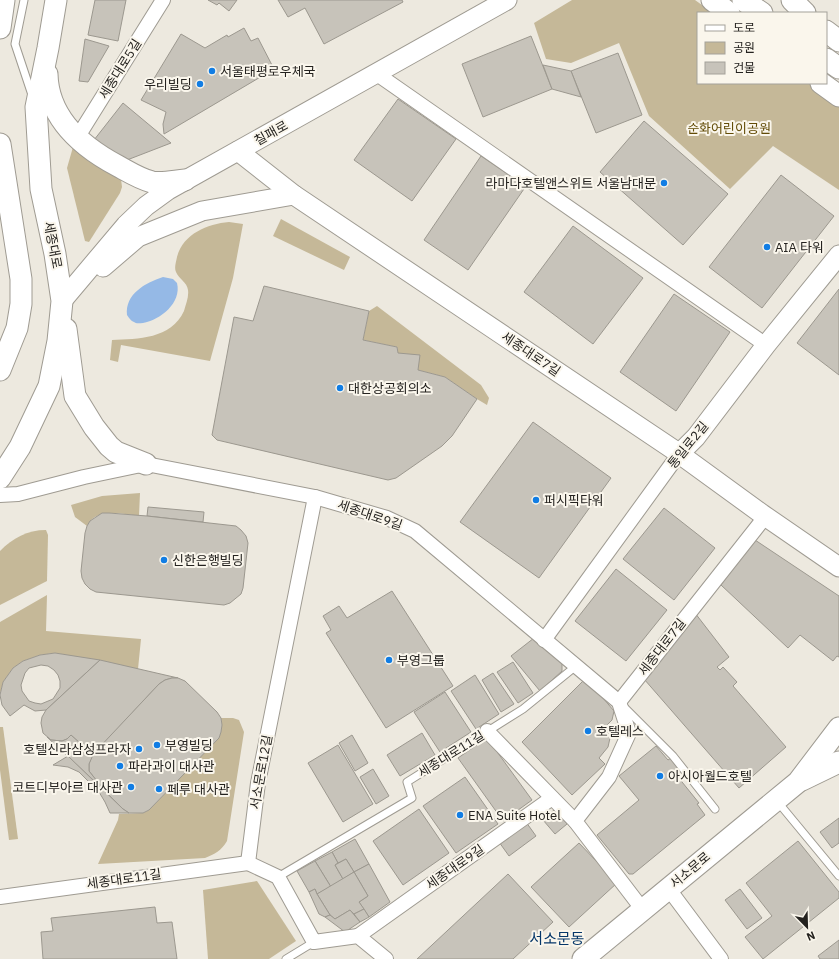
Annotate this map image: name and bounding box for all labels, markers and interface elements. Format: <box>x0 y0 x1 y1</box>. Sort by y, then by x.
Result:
legend <box>697 12 827 84</box>
text: 도로 <box>733 20 755 35</box>
street label: 세종대로5길 <box>95 36 145 102</box>
text: 공원 <box>733 40 755 55</box>
text: 건물 <box>733 60 755 75</box>
place label: 서울태평로우체국 <box>220 63 316 80</box>
marker: 서울태평로우체국 <box>207 66 217 76</box>
place label: 우리빌딩 <box>144 76 192 93</box>
marker: 우리빌딩 <box>195 79 205 89</box>
street label: 칠패로 <box>251 117 291 149</box>
park label: 순화어린이공원 <box>687 120 771 137</box>
place label: 라마다호텔앤스위트 서울남대문 <box>485 175 656 192</box>
marker: 라마다호텔앤스위트 서울남대문 <box>659 178 669 188</box>
street label: 세종대로 <box>40 220 66 270</box>
place label: AIA 타워 <box>775 239 824 256</box>
marker: AIA 타워 <box>762 242 772 252</box>
street label: 세종대로7길 <box>498 328 564 380</box>
place label: 대한상공회의소 <box>348 380 432 397</box>
marker: 대한상공회의소 <box>335 383 345 393</box>
street label: 통일로2길 <box>664 418 712 472</box>
place label: 퍼시픽타워 <box>544 492 604 509</box>
marker: 퍼시픽타워 <box>531 495 541 505</box>
street label: 세종대로9길 <box>335 496 405 534</box>
place label: 신한은행빌딩 <box>172 552 244 569</box>
marker: 신한은행빌딩 <box>159 555 169 565</box>
street label: 세종대로7길 <box>634 615 690 679</box>
place label: 부영그룹 <box>397 652 445 669</box>
marker: 부영그룹 <box>384 655 394 665</box>
place label: 호텔레스 <box>596 723 644 740</box>
marker: 호텔레스 <box>583 726 593 736</box>
street label: 세종대로11길 <box>415 727 487 781</box>
street label: 서소문로12길 <box>246 733 276 811</box>
place label: 부영빌딩 <box>165 737 213 754</box>
marker: 부영빌딩 <box>152 740 162 750</box>
place label: 호텔신라삼성프라자 <box>23 741 131 758</box>
marker: 호텔신라삼성프라자 <box>134 744 144 754</box>
place label: 파라과이 대사관 <box>128 758 215 775</box>
marker: 파라과이 대사관 <box>115 761 125 771</box>
place label: 아시아월드호텔 <box>668 768 752 785</box>
marker: 아시아월드호텔 <box>655 771 665 781</box>
place label: 코트디부아르 대사관 <box>12 779 123 796</box>
place label: 페루 대사관 <box>167 781 230 798</box>
marker: 코트디부아르 대사관 <box>126 782 136 792</box>
marker: 페루 대사관 <box>154 784 164 794</box>
place label: ENA Suite Hotel <box>468 807 561 824</box>
marker: ENA Suite Hotel <box>455 810 465 820</box>
street label: 세종대로9길 <box>422 841 488 893</box>
street label: 서소문로 <box>666 848 714 892</box>
street label: 세종대로11길 <box>85 865 163 893</box>
north arrow <box>787 907 827 947</box>
text: N <box>804 928 817 944</box>
district label: 서소문동 <box>529 929 585 948</box>

